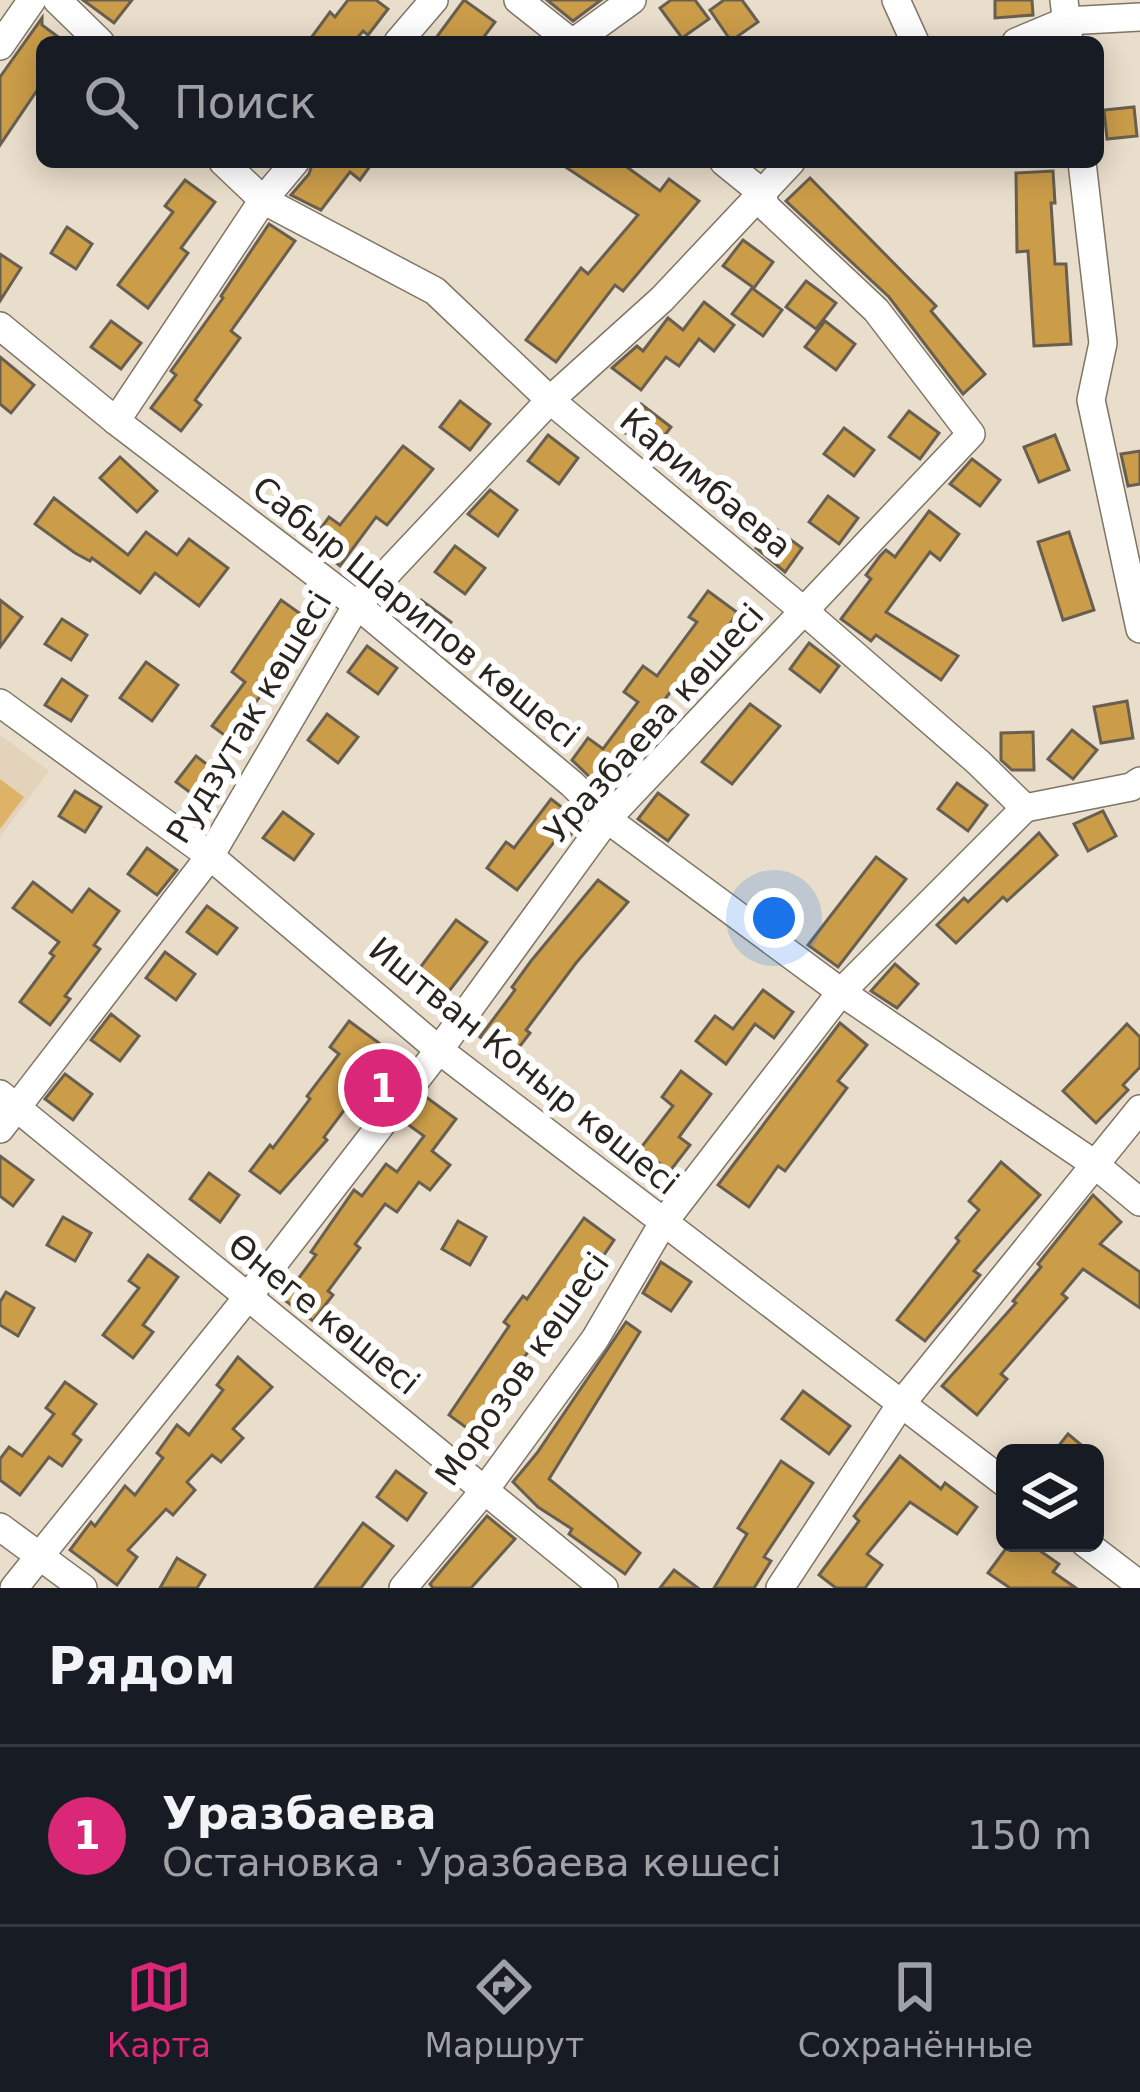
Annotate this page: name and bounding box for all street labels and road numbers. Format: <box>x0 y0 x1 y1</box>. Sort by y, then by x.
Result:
street label: Каримбаева <box>612 400 800 566</box>
street label: Сабыр Шарипов көшесі <box>245 468 587 756</box>
street label: Рудзутак көшесі <box>158 584 340 850</box>
street label: Уразбаева көшесі <box>537 596 771 850</box>
street label: Иштван Коныр көшесі <box>362 929 686 1203</box>
street label: Өнеге көшесі <box>221 1225 427 1403</box>
street label: Морозов көшесі <box>427 1245 617 1493</box>

